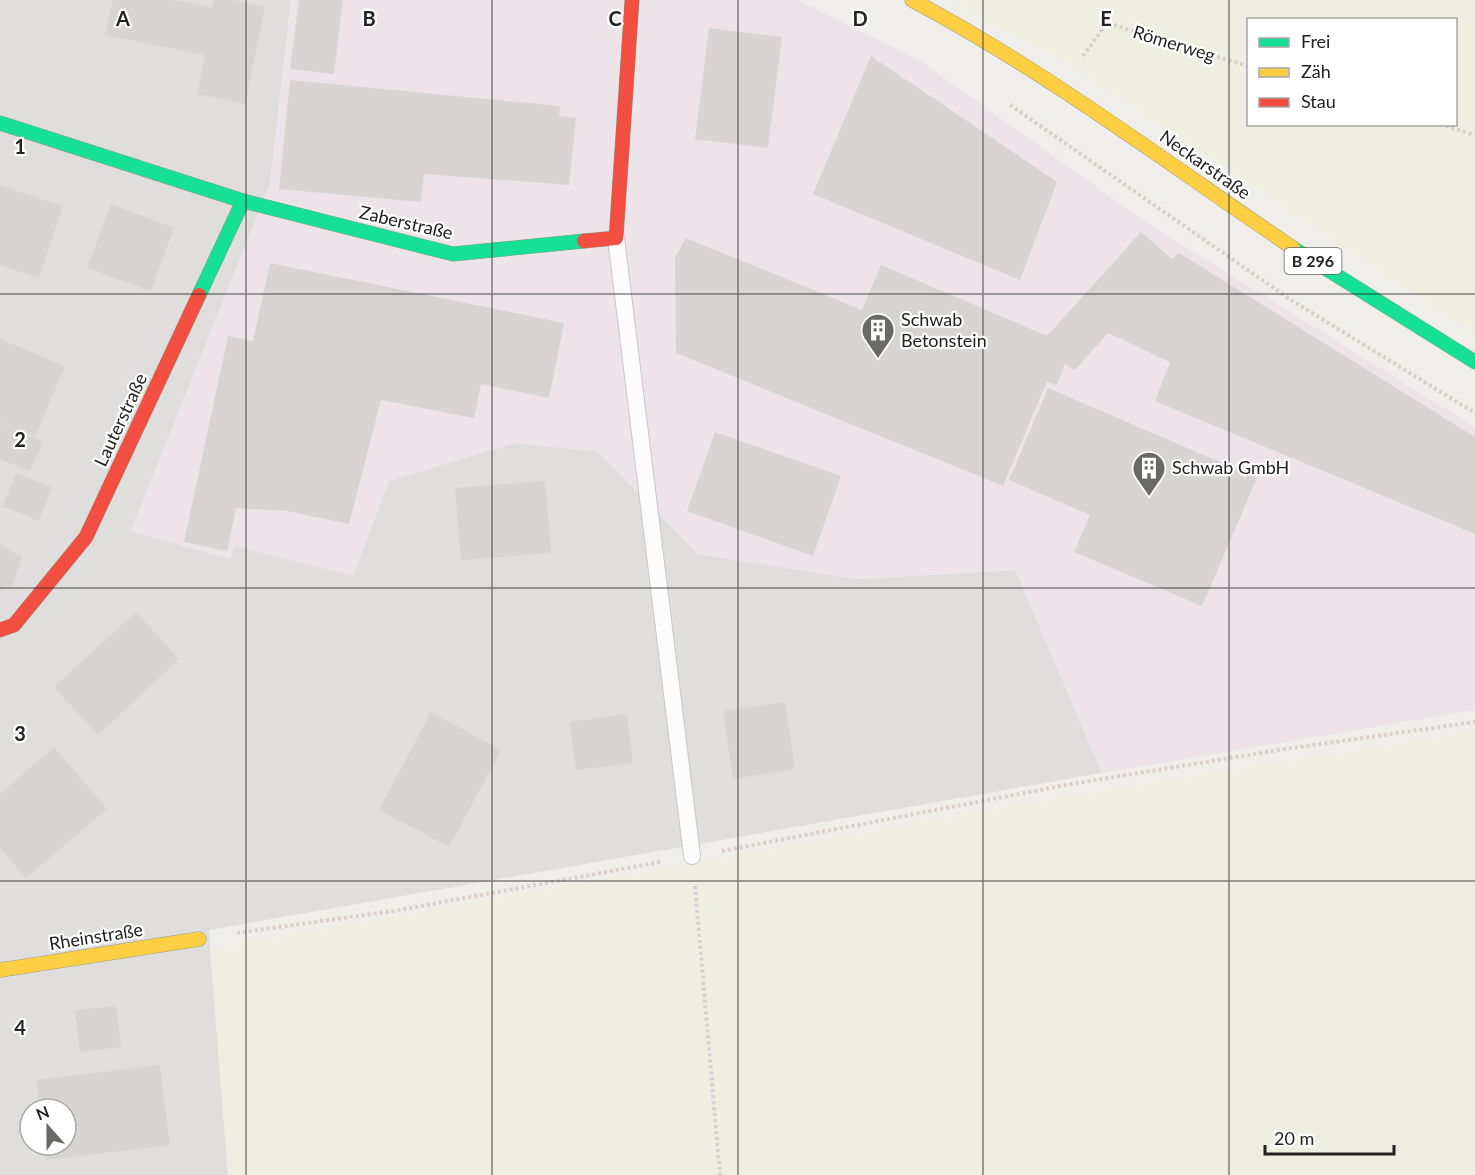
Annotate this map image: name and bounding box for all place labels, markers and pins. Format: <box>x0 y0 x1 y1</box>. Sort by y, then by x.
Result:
place label: Schwab Betonstein <box>901 308 987 351</box>
building icon: Schwab Betonstein <box>860 312 896 359</box>
building icon: Schwab GmbH <box>1131 450 1167 497</box>
place label: Schwab GmbH <box>1172 456 1289 478</box>

